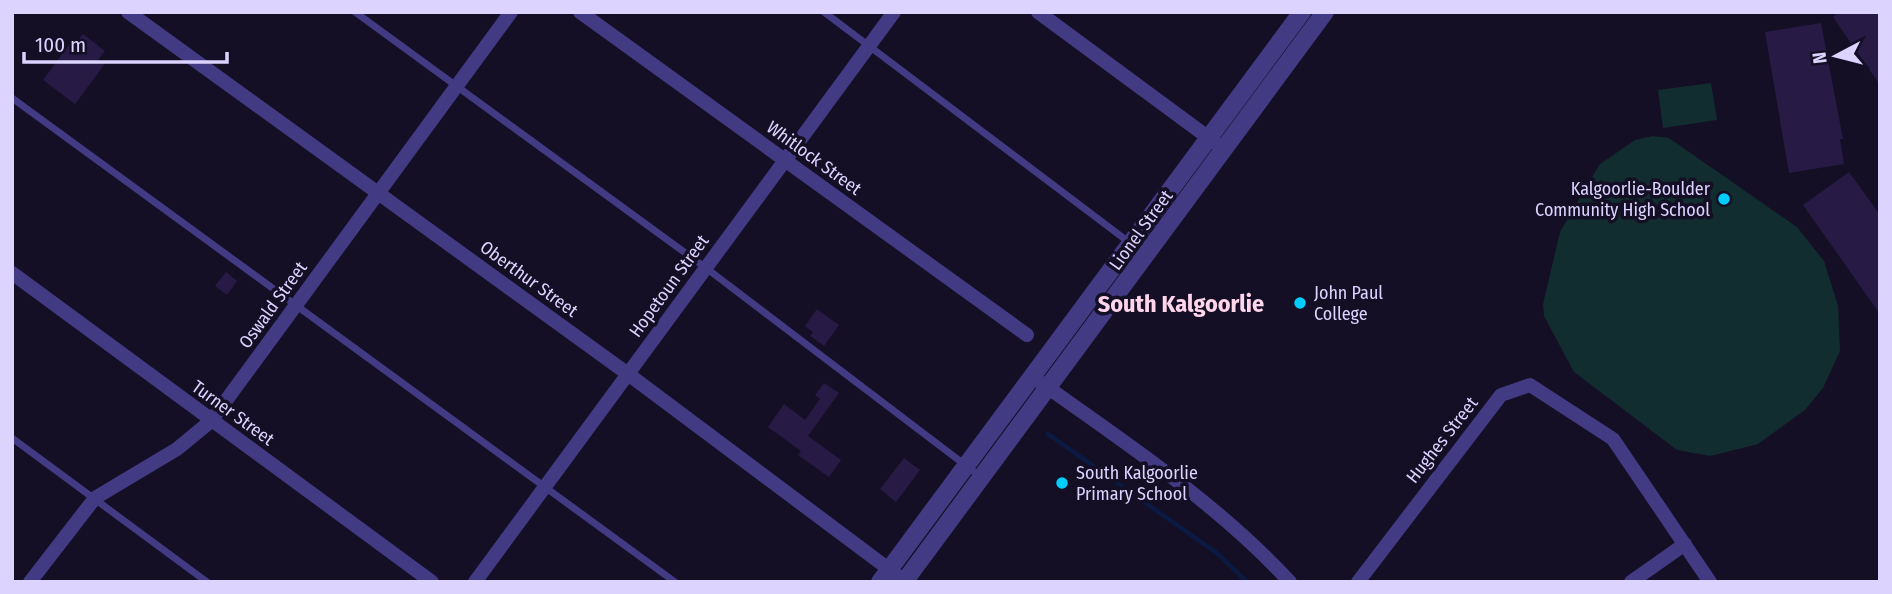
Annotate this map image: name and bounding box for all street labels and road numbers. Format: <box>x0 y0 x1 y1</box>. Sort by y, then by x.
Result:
street label: Whitlock Street <box>762 116 866 200</box>
street label: Lionel Street <box>1105 186 1177 274</box>
street label: Hopetoun Street <box>624 230 714 342</box>
street label: Oberthur Street <box>476 236 582 322</box>
street label: Oswald Street <box>234 257 312 353</box>
street label: Turner Street <box>188 376 279 450</box>
street label: Hughes Street <box>1402 392 1483 487</box>

